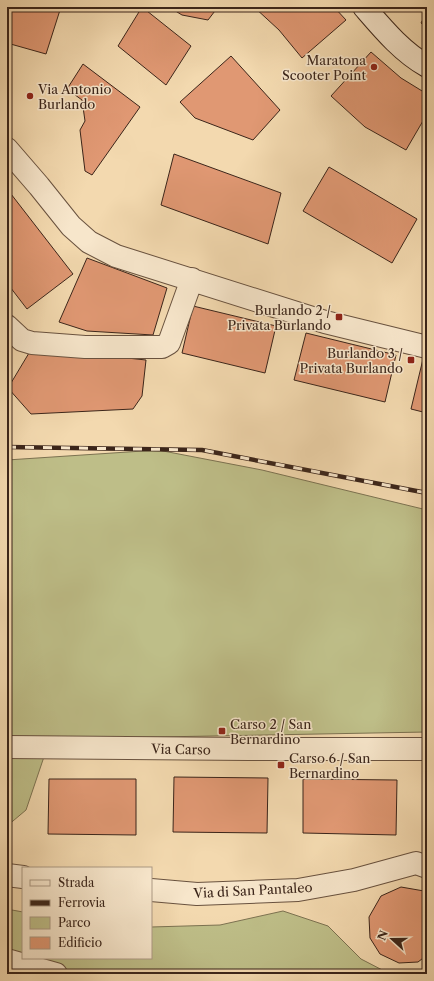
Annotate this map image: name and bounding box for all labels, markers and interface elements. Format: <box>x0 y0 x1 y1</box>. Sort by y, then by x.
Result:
place label: Maratona Scooter Point <box>282 52 366 83</box>
marker: Maratona Scooter Point <box>369 62 379 72</box>
place label: Via Antonio Burlando <box>37 81 111 112</box>
marker: Via Antonio Burlando <box>25 91 35 101</box>
place label: Burlando 2 / Privata Burlando <box>228 302 331 333</box>
marker: Burlando 2 / Privata Burlando <box>334 312 344 322</box>
place label: Burlando 3 / Privata Burlando <box>300 345 403 376</box>
marker: Burlando 3 / Privata Burlando <box>406 355 416 365</box>
place label: Carso 2 / San Bernardino <box>230 716 311 747</box>
marker: Carso 2 / San Bernardino <box>217 726 227 736</box>
street label: Via Carso <box>150 740 211 758</box>
place label: Carso 6 / San Bernardino <box>289 750 370 781</box>
marker: Carso 6 / San Bernardino <box>276 760 286 770</box>
legend <box>22 867 152 959</box>
text: Strada <box>58 875 95 890</box>
street label: Via di San Pantaleo <box>192 879 313 901</box>
text: Ferrovia <box>58 895 106 910</box>
text: Parco <box>58 915 91 930</box>
north arrow <box>372 919 412 959</box>
text: N <box>374 928 391 942</box>
text: Edificio <box>58 935 102 950</box>

